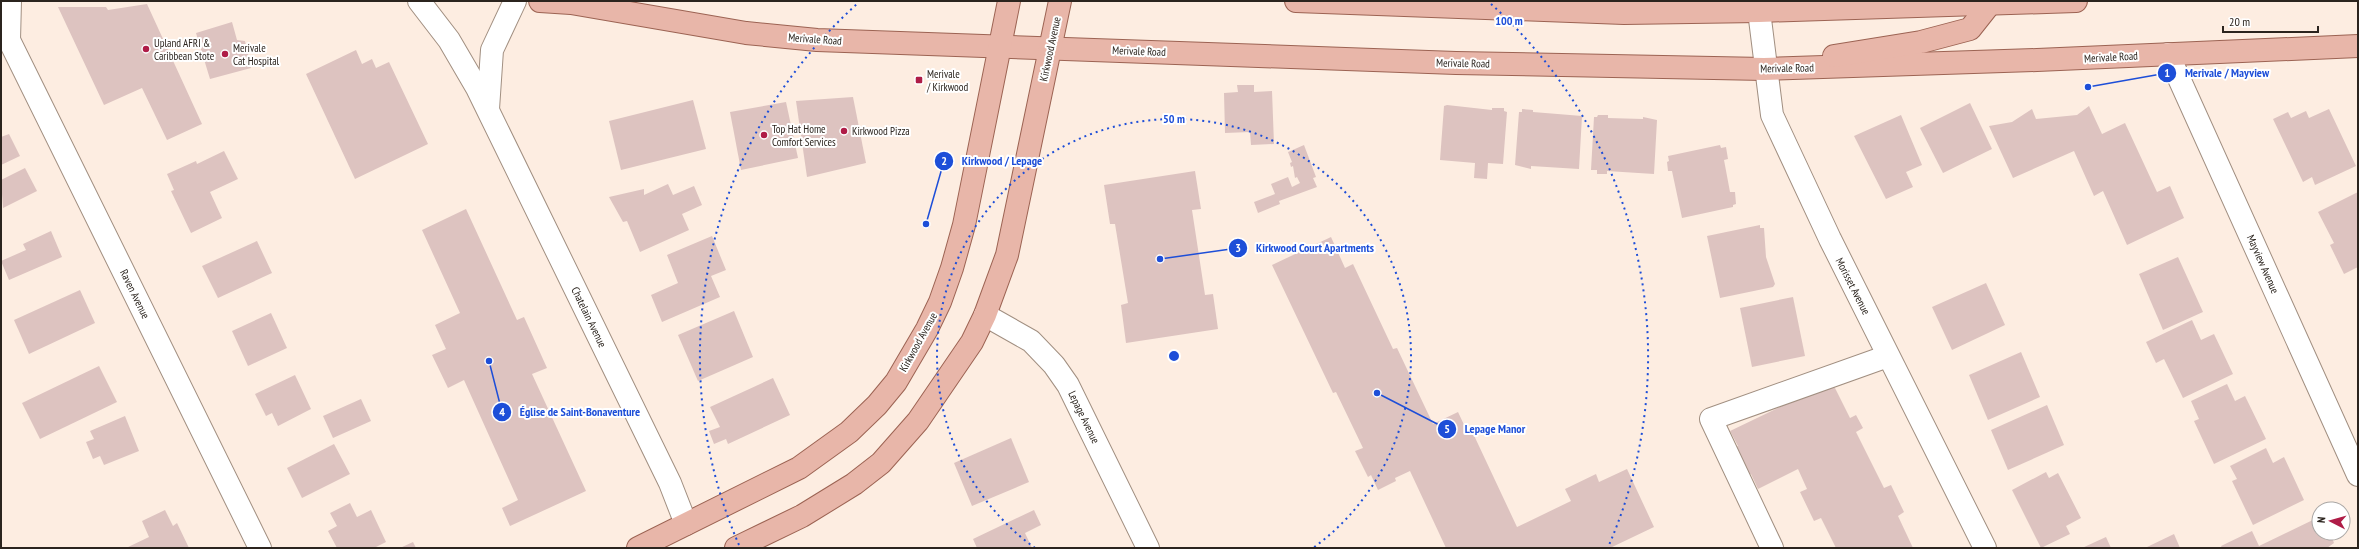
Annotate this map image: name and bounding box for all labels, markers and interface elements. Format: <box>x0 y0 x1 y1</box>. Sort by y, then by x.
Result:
scale bar <box>2223 8 2318 34</box>
text: 100 m <box>1495 13 1523 28</box>
text: 20 m <box>2229 14 2250 29</box>
street label: Kirkwood Avenue <box>1036 15 1064 83</box>
street label: Merivale Road <box>788 30 843 48</box>
place label: Upland AFRI & Caribbean Stote <box>154 36 215 63</box>
place label: Merivale Cat Hospital <box>233 41 280 68</box>
street label: Merivale Road <box>1112 43 1166 59</box>
marker: Upland AFRI & Caribbean Stote <box>141 44 151 54</box>
marker: Merivale Cat Hospital <box>220 49 230 59</box>
street label: Merivale Road <box>2084 49 2138 65</box>
street label: Merivale Road <box>1436 56 1490 70</box>
street label: Merivale Road <box>1760 61 1814 75</box>
callout: Merivale / Mayview <box>2157 61 2278 85</box>
text: 1 <box>2164 65 2170 80</box>
text: Merivale / Mayview <box>2185 65 2270 80</box>
place label: Merivale / Kirkwood <box>926 67 969 94</box>
marker: Merivale / Kirkwood <box>914 75 924 85</box>
text: 50 m <box>1163 111 1185 126</box>
place label: Top Hat Home Comfort Services <box>772 122 836 149</box>
place label: Kirkwood Pizza <box>852 124 910 138</box>
marker: Kirkwood Pizza <box>839 126 849 136</box>
marker: Top Hat Home Comfort Services <box>759 130 769 140</box>
callout: Kirkwood / Lepage <box>934 149 1050 173</box>
text: 2 <box>941 153 947 168</box>
text: Kirkwood / Lepage <box>962 153 1042 168</box>
street label: Mayview Avenue <box>2244 232 2282 296</box>
callout: Kirkwood Court Apartments <box>1228 236 1382 260</box>
text: 3 <box>1235 240 1241 255</box>
text: Kirkwood Court Apartments <box>1256 240 1374 255</box>
street label: Morisset Avenue <box>1833 255 1874 317</box>
street label: Raven Avenue <box>117 267 153 321</box>
street label: Chatelain Avenue <box>568 284 610 350</box>
street label: Kirkwood Avenue <box>896 310 940 374</box>
centre of rings <box>1167 349 1181 363</box>
street label: Lepage Avenue <box>1065 388 1103 446</box>
callout: Église de Saint-Bonaventure <box>492 400 648 424</box>
text: 4 <box>499 404 505 419</box>
text: Église de Saint-Bonaventure <box>520 404 640 419</box>
callout: Lepage Manor <box>1437 417 1533 441</box>
text: 5 <box>1444 421 1450 436</box>
text: Lepage Manor <box>1465 421 1526 436</box>
north arrow <box>2311 501 2351 541</box>
text: N <box>2314 516 2328 524</box>

